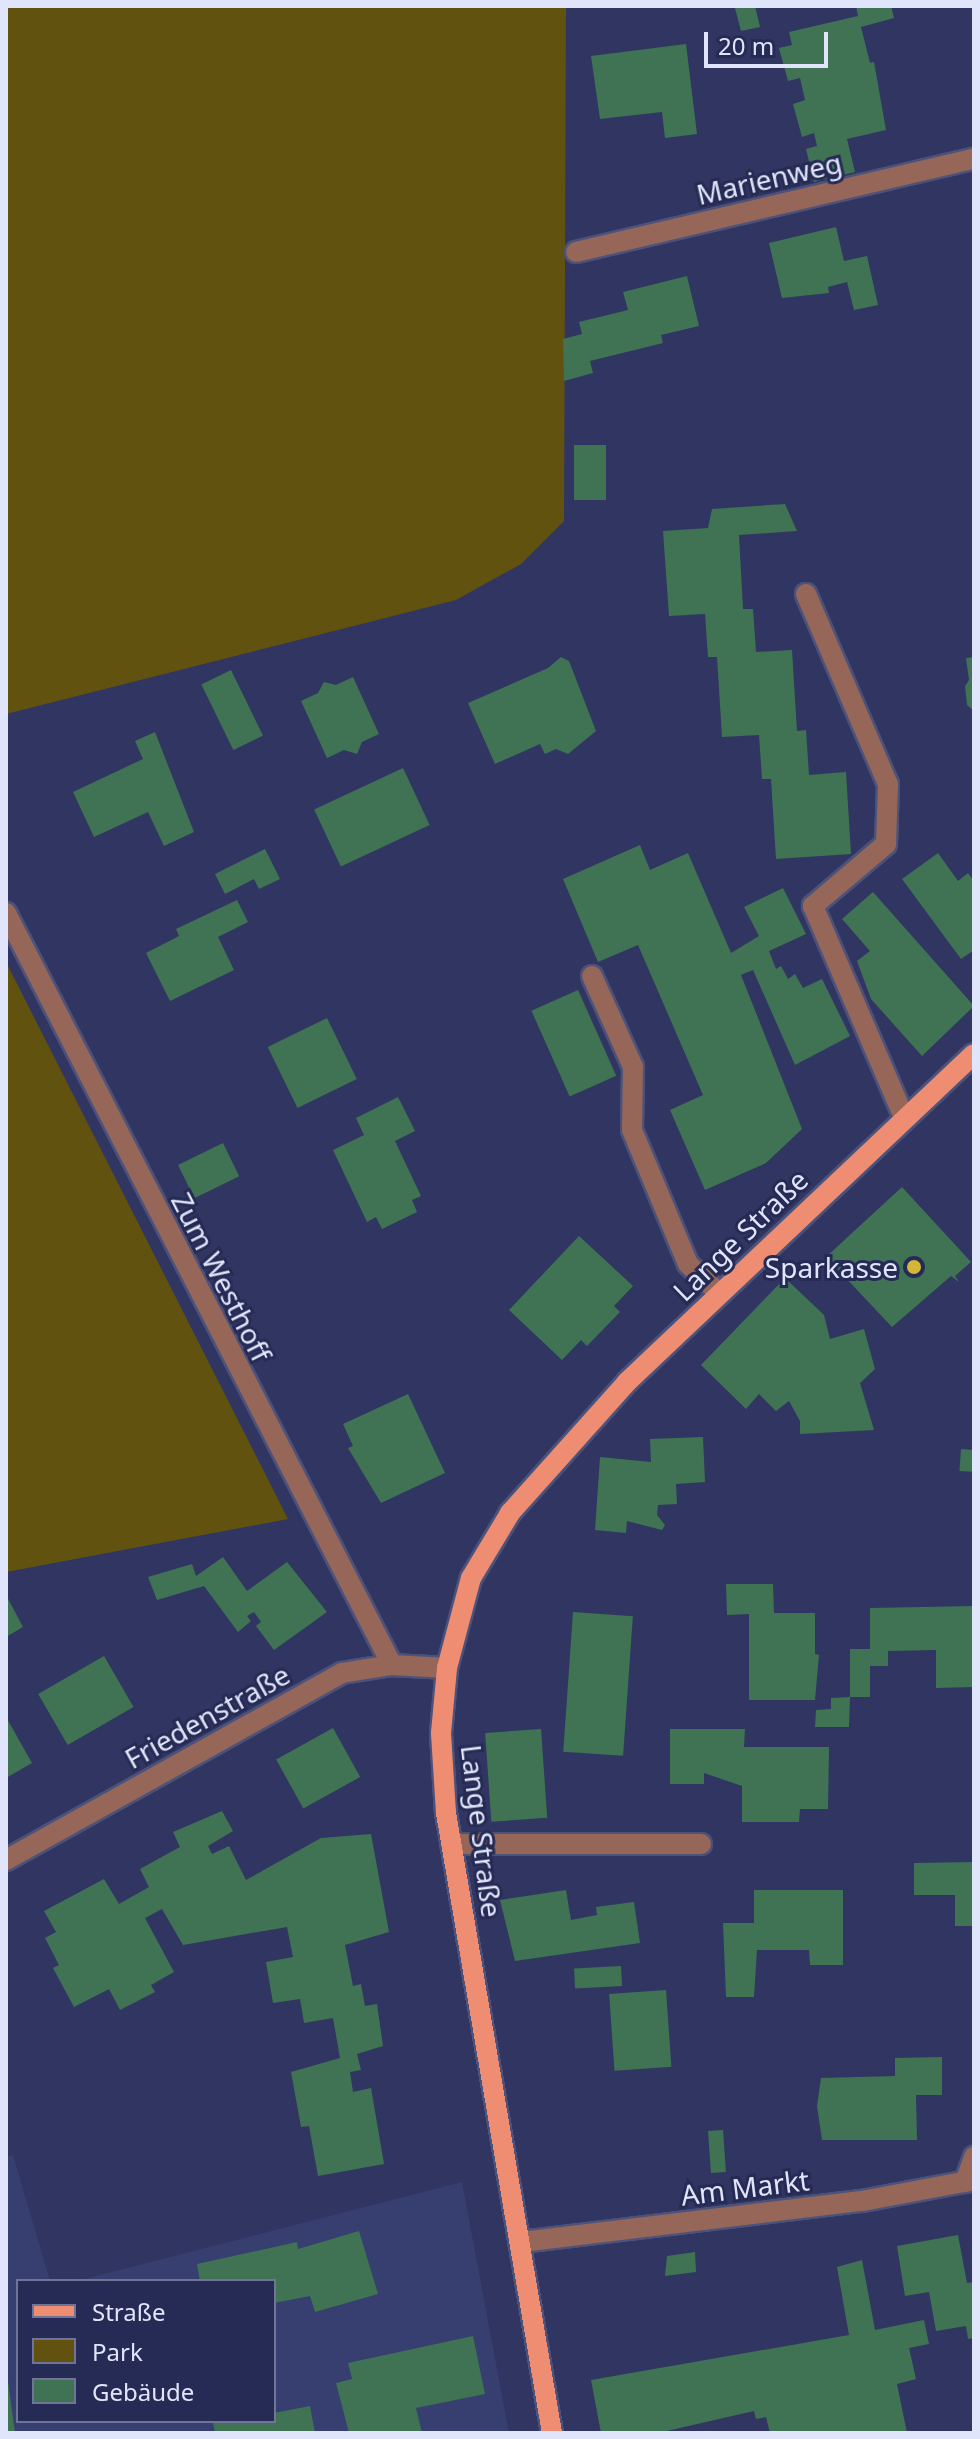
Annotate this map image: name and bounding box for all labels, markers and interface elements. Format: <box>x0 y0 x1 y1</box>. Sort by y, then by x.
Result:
scale bar <box>708 16 832 66</box>
text: 20 m <box>718 29 774 62</box>
street label: Marienweg <box>693 145 845 211</box>
street label: Lange Straße <box>666 1163 814 1307</box>
street label: Zum Westhoff <box>165 1187 279 1367</box>
place label: Sparkasse <box>765 1250 898 1284</box>
marker: Sparkasse <box>905 1258 923 1276</box>
street label: Friedenstraße <box>119 1657 295 1775</box>
street label: Lange Straße <box>455 1743 509 1919</box>
street label: Am Markt <box>679 2162 811 2212</box>
legend <box>16 2279 276 2423</box>
text: Straße <box>92 2295 165 2328</box>
text: Park <box>92 2335 143 2368</box>
text: Gebäude <box>92 2375 194 2408</box>

